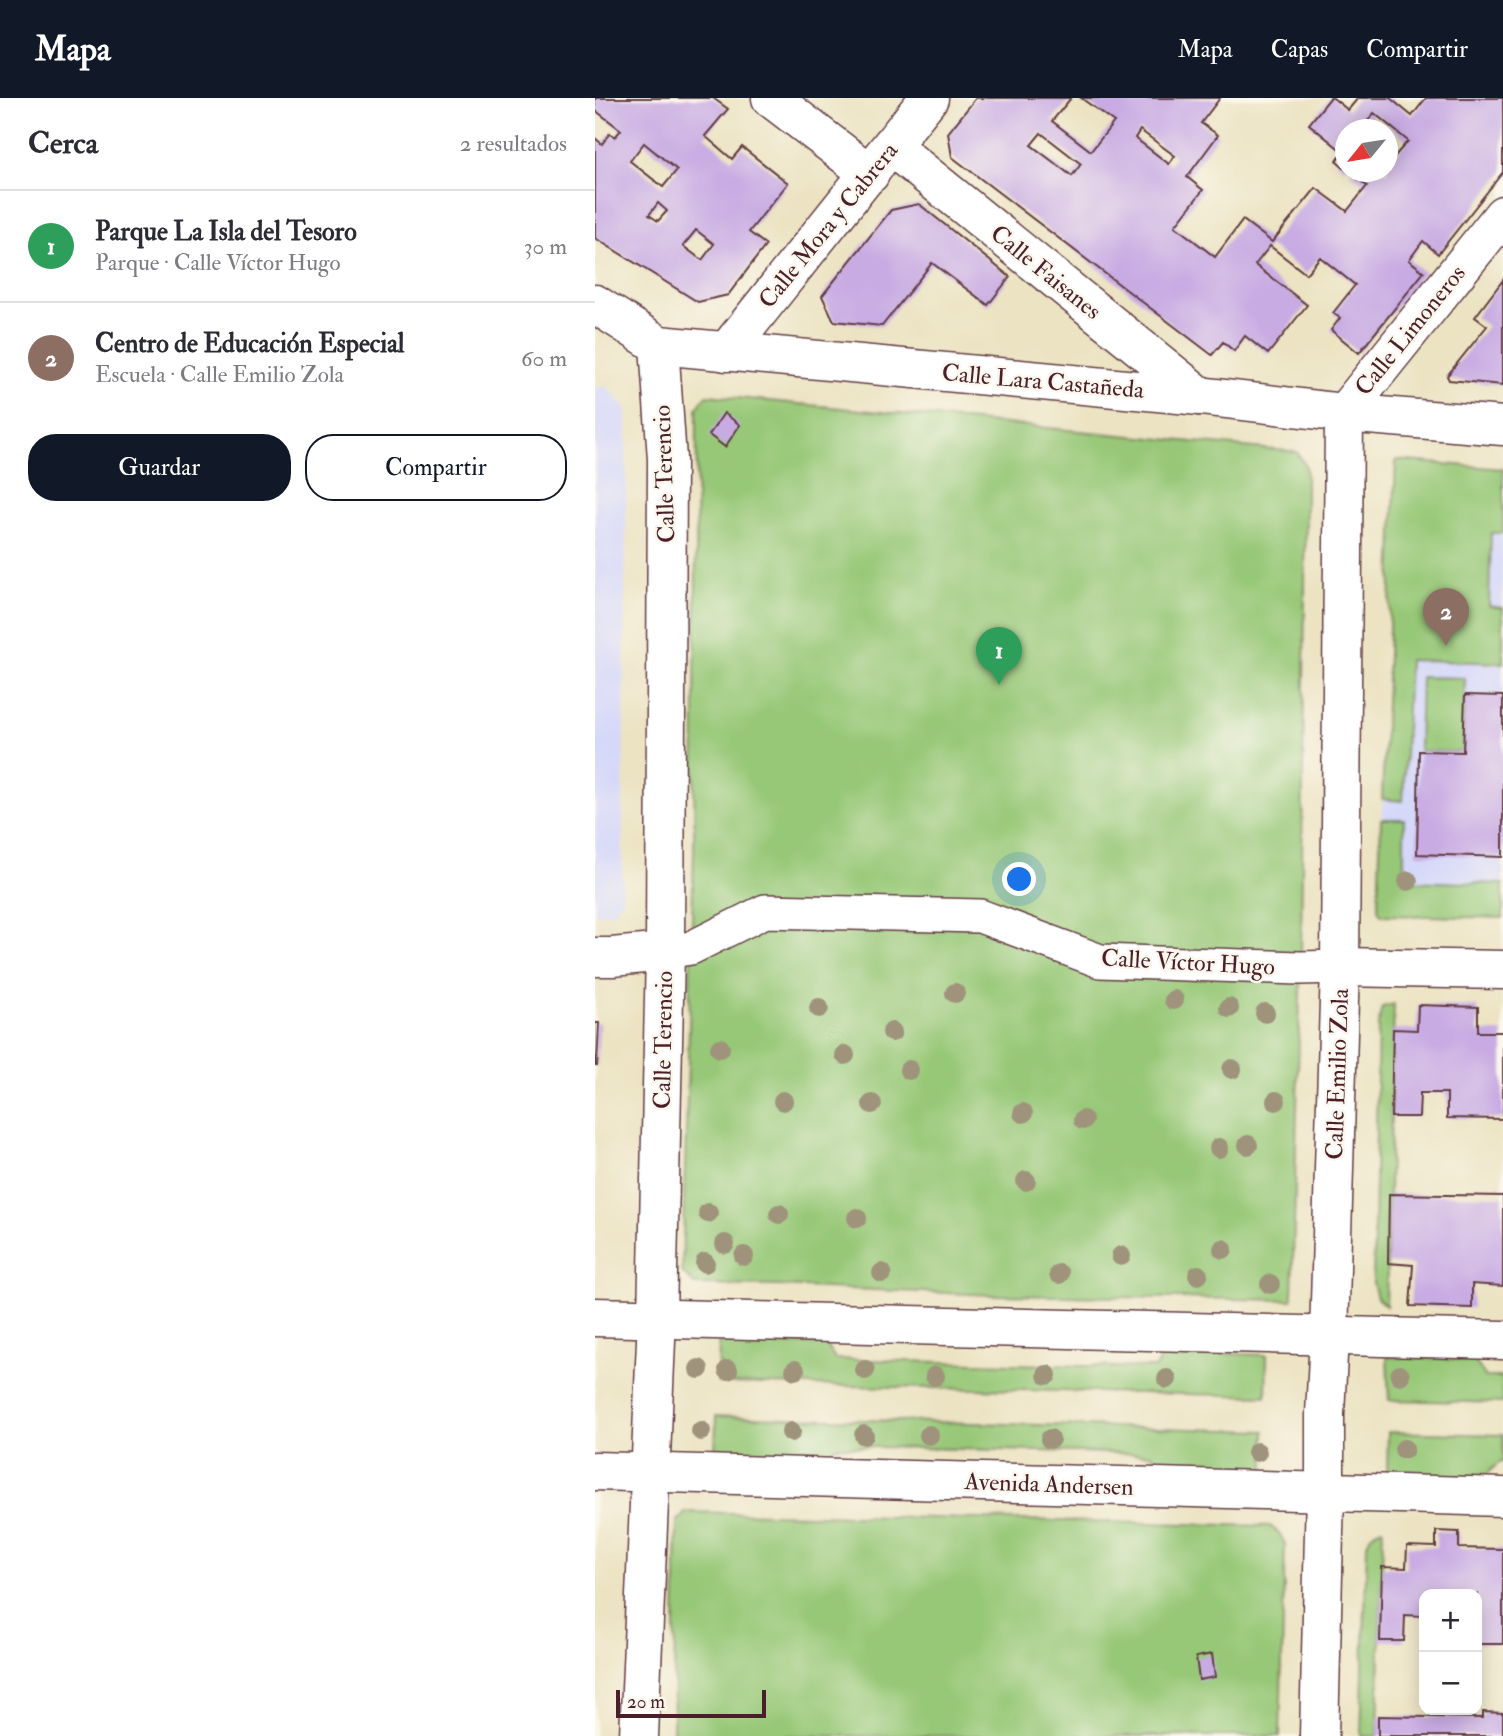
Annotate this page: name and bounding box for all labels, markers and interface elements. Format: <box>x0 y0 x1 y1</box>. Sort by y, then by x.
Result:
text: Mapa <box>35 29 111 70</box>
text: Mapa <box>1178 34 1233 65</box>
text: Capas <box>1271 34 1328 65</box>
text: Compartir <box>1366 34 1468 65</box>
north arrow <box>1335 119 1398 182</box>
text: Cerca <box>28 125 98 162</box>
text: 2 resultados <box>460 129 567 158</box>
street label: Calle Mora y Cabrera <box>752 135 906 315</box>
text: Parque La Isla del Tesoro <box>95 216 357 248</box>
street label: Calle Faisanes <box>984 218 1108 327</box>
text: 1 <box>47 232 55 261</box>
text: 30 m <box>524 232 567 261</box>
text: Parque · Calle Víctor Hugo <box>95 248 341 277</box>
street label: Calle Limoneros <box>1348 259 1473 402</box>
text: Centro de Educación Especial <box>95 328 405 360</box>
text: 2 <box>45 344 57 373</box>
text: 60 m <box>521 344 567 373</box>
street label: Calle Lara Castañeda <box>940 357 1147 406</box>
text: Escuela · Calle Emilio Zola <box>95 360 344 389</box>
street label: Calle Terencio <box>647 404 682 544</box>
button: Guardar <box>28 434 291 501</box>
button: Compartir <box>305 434 567 501</box>
pin: 2 <box>1423 588 1469 646</box>
pin: 1 <box>976 627 1022 685</box>
your location <box>1002 862 1036 896</box>
street label: Calle Víctor Hugo <box>1100 942 1276 983</box>
street label: Calle Terencio <box>647 971 680 1109</box>
street label: Calle Emilio Zola <box>1319 987 1356 1160</box>
street label: Avenida Andersen <box>963 1466 1134 1503</box>
map controls <box>1419 1589 1482 1715</box>
button: + <box>1419 1589 1482 1652</box>
button: − <box>1419 1652 1482 1715</box>
scale bar <box>616 1687 767 1719</box>
text: 20 m <box>627 1690 665 1714</box>

